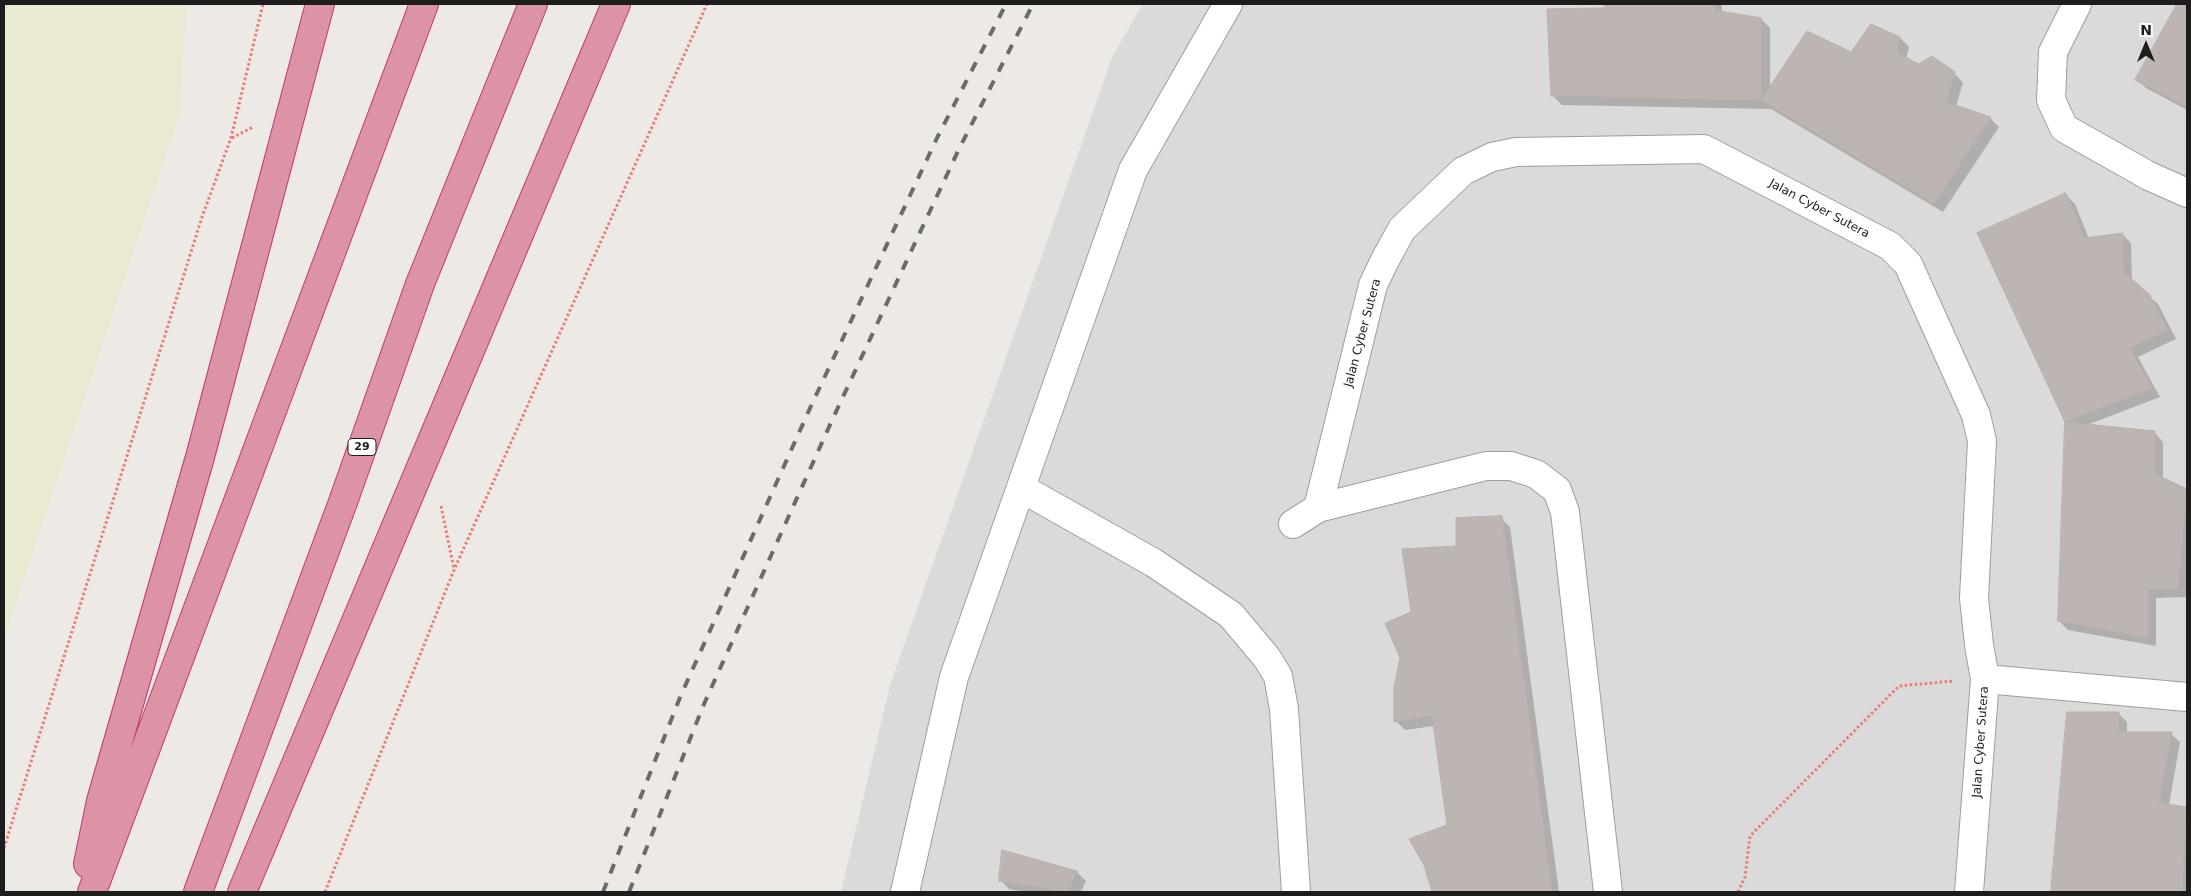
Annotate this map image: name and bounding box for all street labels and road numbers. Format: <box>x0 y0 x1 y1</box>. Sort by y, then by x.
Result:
street label: Jalan Cyber Sutera <box>1766 176 1872 242</box>
street label: Jalan Cyber Sutera <box>1342 277 1384 389</box>
road number: 29 <box>348 438 376 456</box>
street label: Jalan Cyber Sutera <box>1970 686 1992 798</box>

